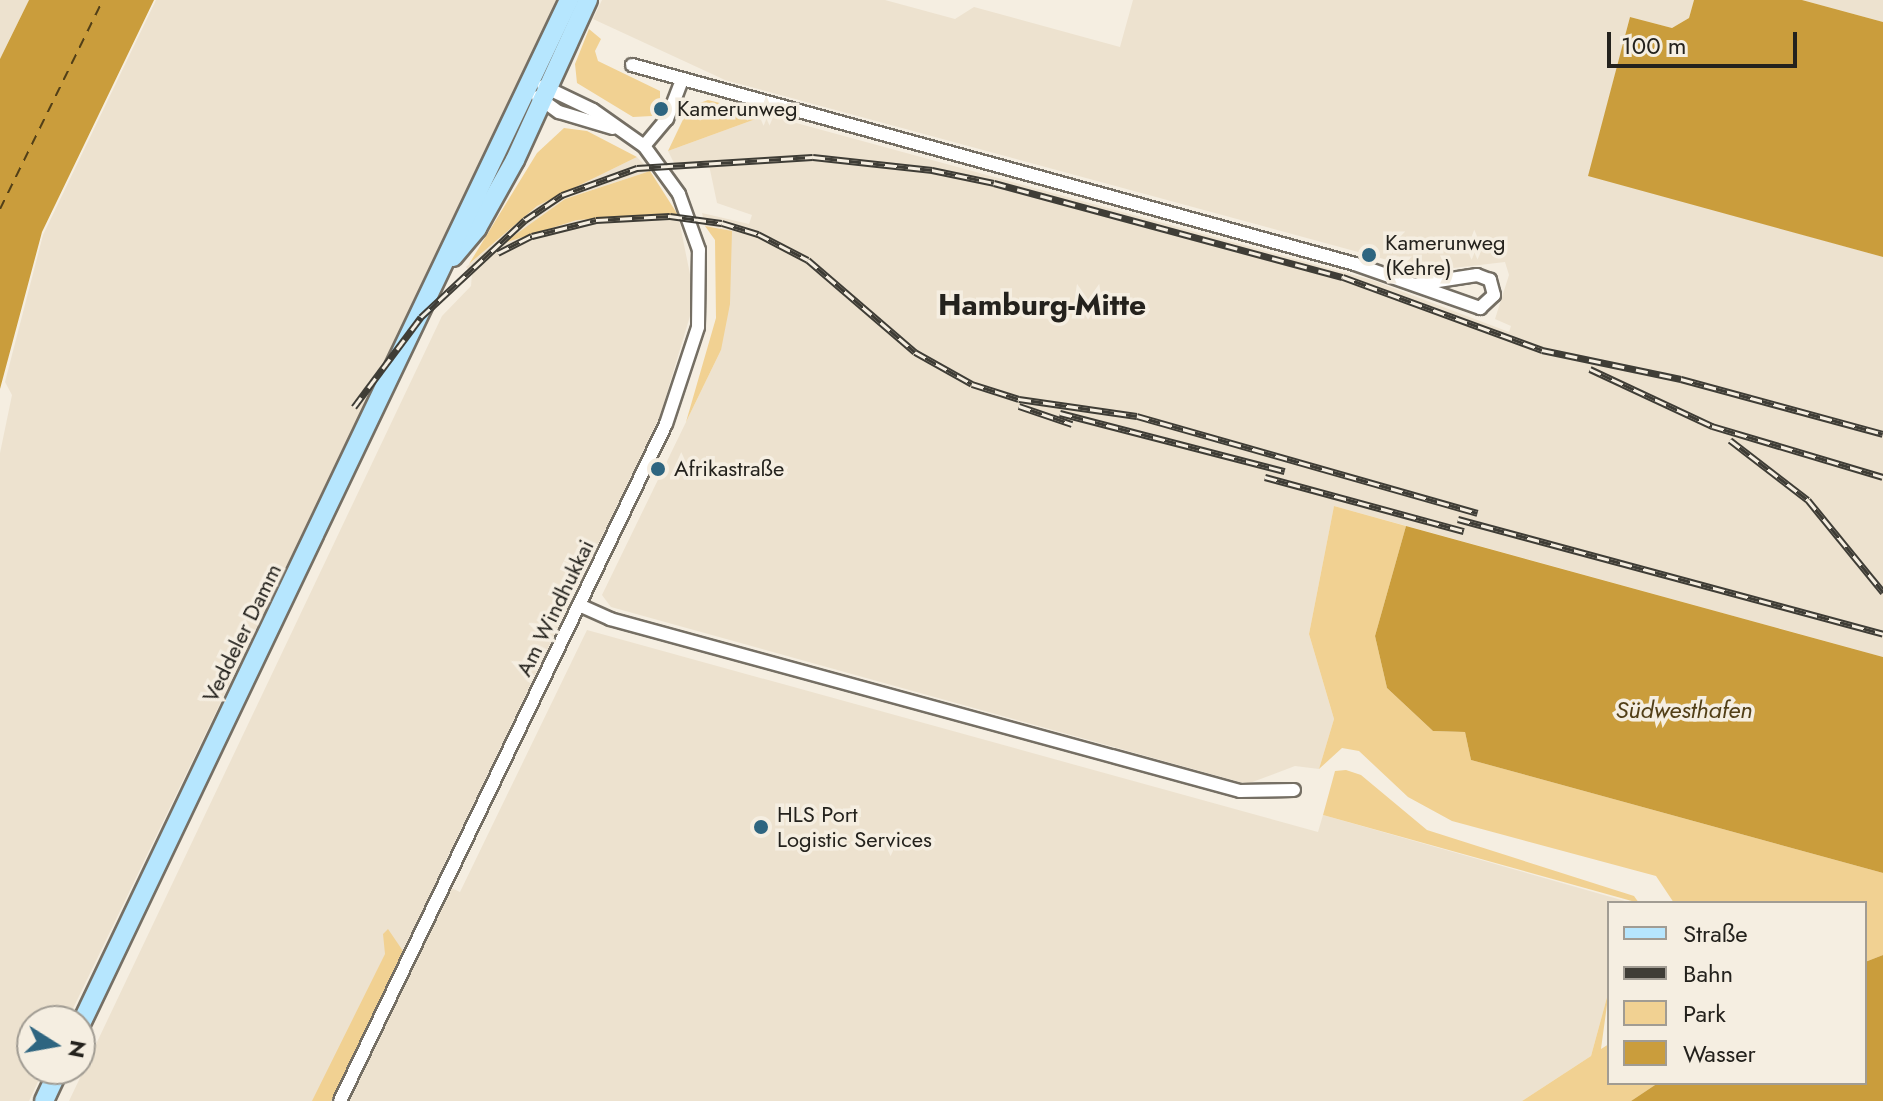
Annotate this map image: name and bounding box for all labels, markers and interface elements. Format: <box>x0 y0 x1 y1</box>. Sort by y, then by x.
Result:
scale bar <box>1611 16 1801 66</box>
text: 100 m <box>1621 28 1687 63</box>
place label: Kamerunweg <box>677 96 798 122</box>
marker: Kamerunweg <box>652 100 670 118</box>
place label: Kamerunweg (Kehre) <box>1385 229 1506 280</box>
marker: Kamerunweg (Kehre) <box>1360 246 1378 264</box>
district label: Hamburg-Mitte <box>938 287 1146 323</box>
place label: Afrikastraße <box>674 456 784 482</box>
marker: Afrikastraße <box>649 460 667 478</box>
street label: Am Windhukkai <box>511 535 599 681</box>
street label: Veddeler Damm <box>197 559 287 707</box>
water label: Südwesthafen <box>1615 696 1753 724</box>
place label: HLS Port Logistic Services <box>777 801 932 852</box>
marker: HLS Port Logistic Services <box>752 818 770 836</box>
legend <box>1607 901 1867 1085</box>
text: Straße <box>1683 916 1748 951</box>
text: Bahn <box>1683 956 1733 991</box>
text: Park <box>1683 996 1726 1031</box>
north arrow <box>16 1005 96 1085</box>
text: Wasser <box>1683 1036 1756 1071</box>
text: N <box>60 1038 95 1061</box>

